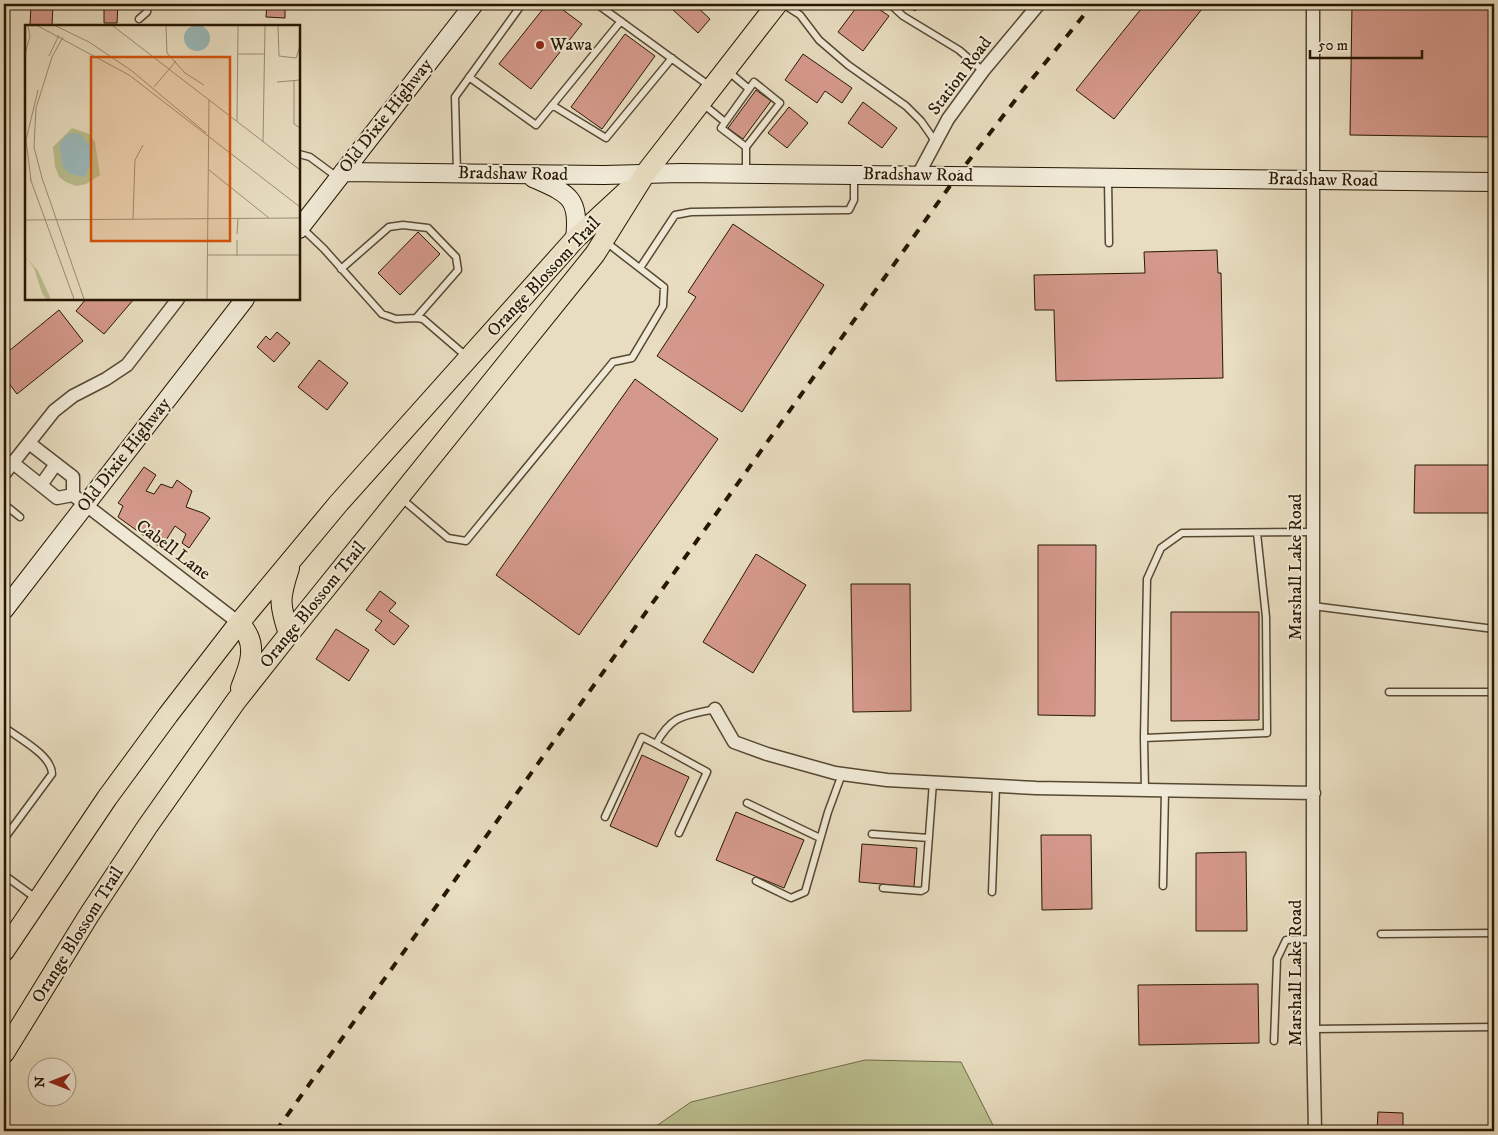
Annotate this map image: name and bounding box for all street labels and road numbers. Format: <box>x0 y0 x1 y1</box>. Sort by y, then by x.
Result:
street label: Station Road <box>923 32 997 120</box>
street label: Old Dixie Highway <box>335 54 438 178</box>
street label: Bradshaw Road <box>458 162 568 186</box>
street label: Bradshaw Road <box>863 163 973 187</box>
street label: Bradshaw Road <box>1268 168 1378 192</box>
street label: Orange Blossom Trail <box>483 212 606 342</box>
street label: Old Dixie Highway <box>73 393 176 517</box>
street label: Marshall Lake Road <box>1285 494 1307 640</box>
street label: Cabell Lane <box>131 515 215 585</box>
street label: Orange Blossom Trail <box>255 537 371 673</box>
street label: Orange Blossom Trail <box>27 862 129 1007</box>
street label: Marshall Lake Road <box>1285 900 1307 1046</box>

